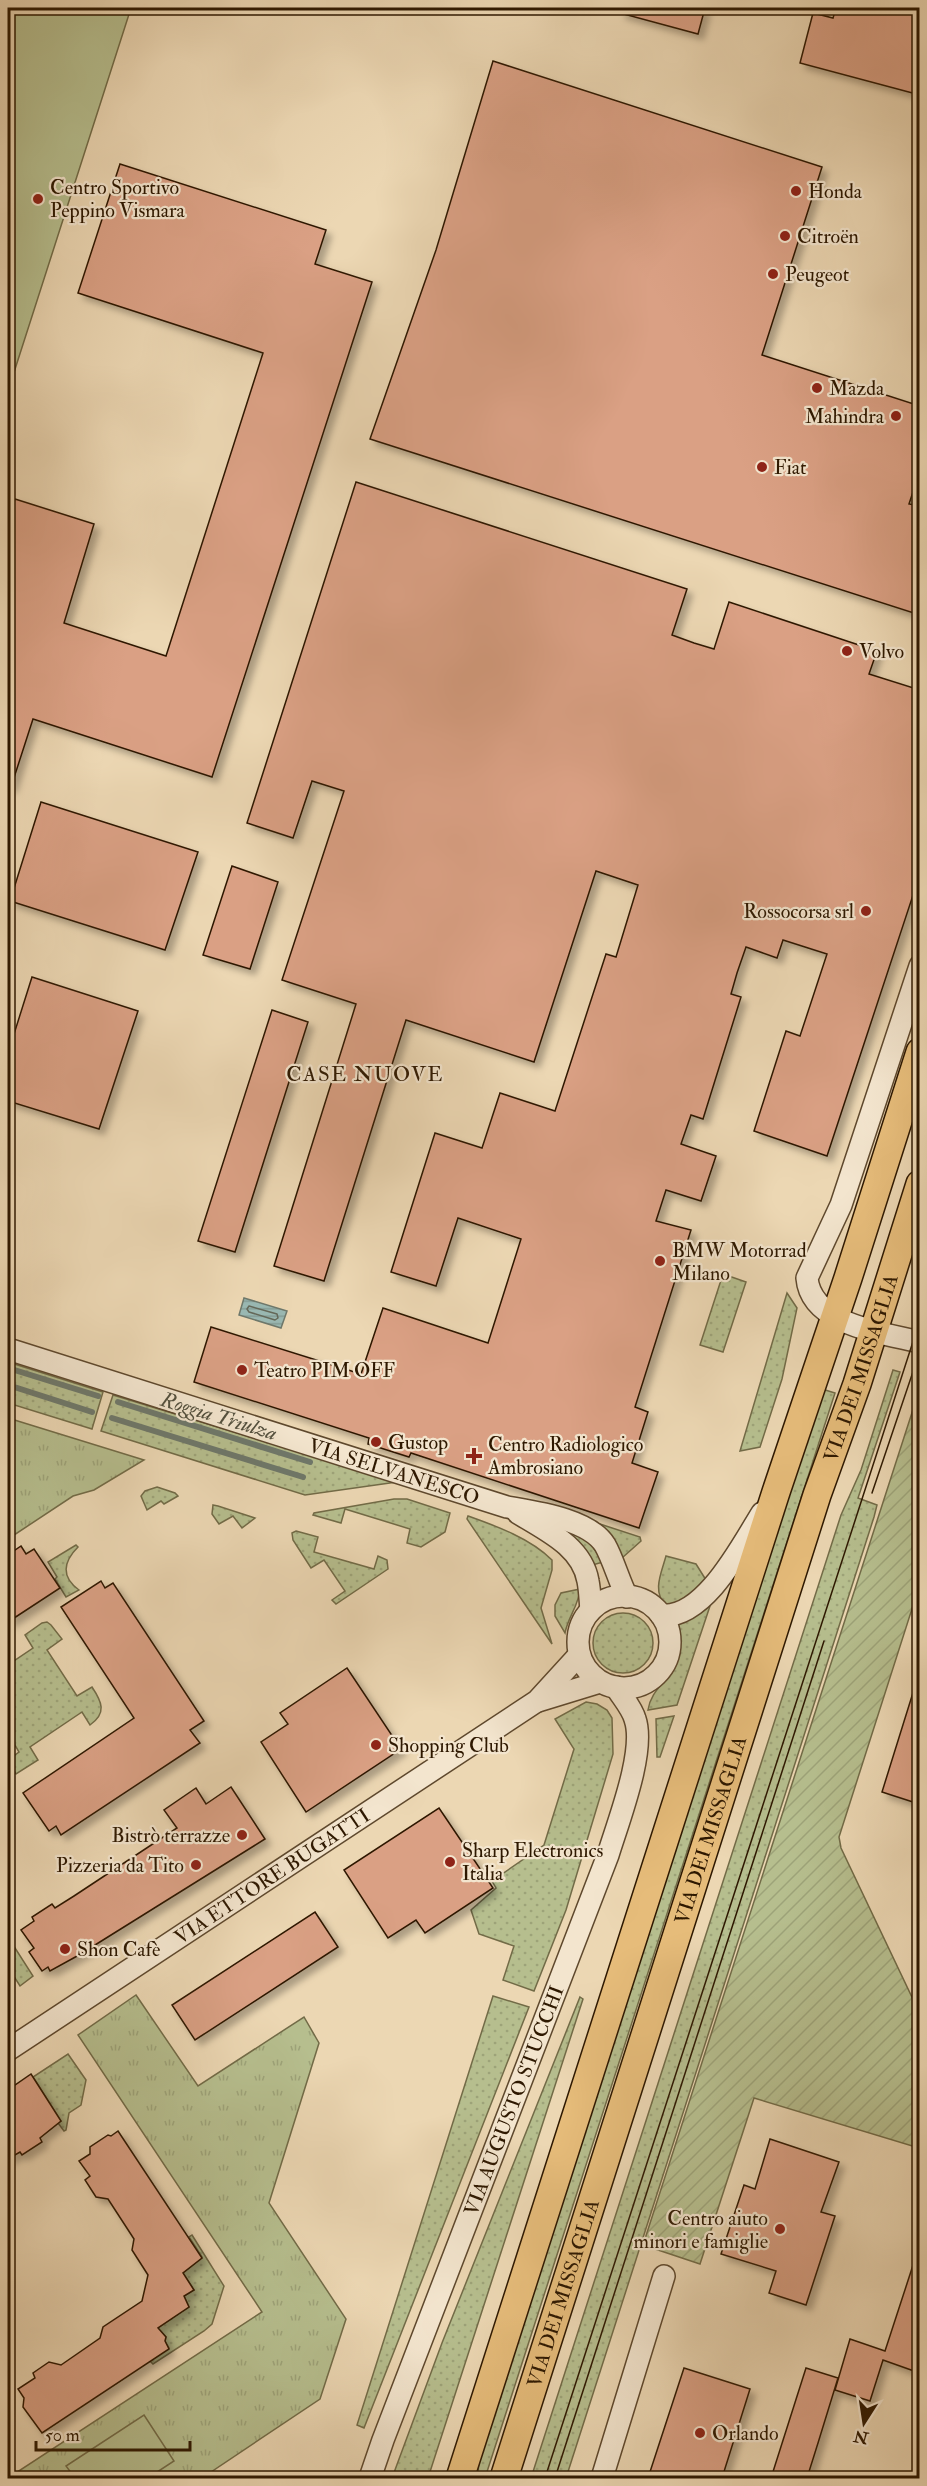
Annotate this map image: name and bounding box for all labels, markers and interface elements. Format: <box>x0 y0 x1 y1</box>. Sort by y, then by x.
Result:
place label: Centro Sportivo Peppino Vismara <box>50 175 186 224</box>
place label: Honda <box>808 179 863 204</box>
marker: Honda <box>789 184 803 198</box>
marker: Centro Sportivo Peppino Vismara <box>31 192 45 206</box>
place label: Citroën <box>797 224 859 249</box>
marker: Citroën <box>778 229 792 243</box>
place label: Peugeot <box>785 262 850 287</box>
marker: Peugeot <box>766 267 780 281</box>
place label: Mazda <box>829 376 885 401</box>
marker: Mazda <box>810 381 824 395</box>
place label: Mahindra <box>805 404 885 429</box>
marker: Mahindra <box>889 409 903 423</box>
place label: Fiat <box>774 455 807 480</box>
marker: Fiat <box>755 460 769 474</box>
place label: Volvo <box>859 639 904 664</box>
marker: Volvo <box>840 644 854 658</box>
place label: Rossocorsa srl <box>743 899 854 924</box>
marker: Rossocorsa srl <box>859 904 873 918</box>
district label: CASE NUOVE <box>286 1061 444 1088</box>
place label: BMW Motorrad Milano <box>672 1238 807 1286</box>
marker: BMW Motorrad Milano <box>653 1254 667 1268</box>
street label: VIA DEI MISSAGLIA <box>818 1271 904 1465</box>
place label: Teatro PIM OFF <box>254 1358 396 1383</box>
marker: Teatro PIM OFF <box>235 1363 249 1377</box>
water label: Roggia Triulza <box>157 1386 280 1447</box>
place label: Gustop <box>388 1430 448 1456</box>
place label: Centro Radiologico Ambrosiano <box>487 1432 643 1480</box>
street label: VIA SELVANESCO <box>305 1433 482 1510</box>
marker: Gustop <box>369 1435 383 1449</box>
marker: Centro Radiologico Ambrosiano <box>465 1447 483 1465</box>
place label: Shopping Club <box>388 1733 509 1759</box>
street label: VIA DEI MISSAGLIA <box>669 1733 753 1927</box>
marker: Shopping Club <box>369 1738 383 1752</box>
street label: VIA ETTORE BUGATTI <box>170 1803 375 1950</box>
place label: Bistrò terrazze <box>111 1823 230 1848</box>
marker: Bistrò terrazze <box>235 1828 249 1842</box>
place label: Sharp Electronics Italia <box>462 1838 604 1886</box>
place label: Pizzeria da Tito <box>56 1853 184 1878</box>
marker: Sharp Electronics Italia <box>443 1855 457 1869</box>
marker: Pizzeria da Tito <box>189 1858 203 1872</box>
place label: Shon Cafè <box>77 1937 160 1962</box>
marker: Shon Cafè <box>58 1942 72 1956</box>
street label: VIA AUGUSTO STUCCHI <box>459 1982 570 2219</box>
street label: VIA DEI MISSAGLIA <box>522 2196 605 2391</box>
place label: Centro aiuto minori e famiglie <box>634 2206 768 2254</box>
marker: Centro aiuto minori e famiglie <box>773 2222 787 2236</box>
north arrow <box>834 2393 894 2453</box>
scale bar <box>36 2414 190 2452</box>
place label: Orlando <box>712 2421 779 2446</box>
text: 50 m <box>45 2424 80 2447</box>
text: N <box>851 2425 871 2448</box>
marker: Orlando <box>693 2426 707 2440</box>

